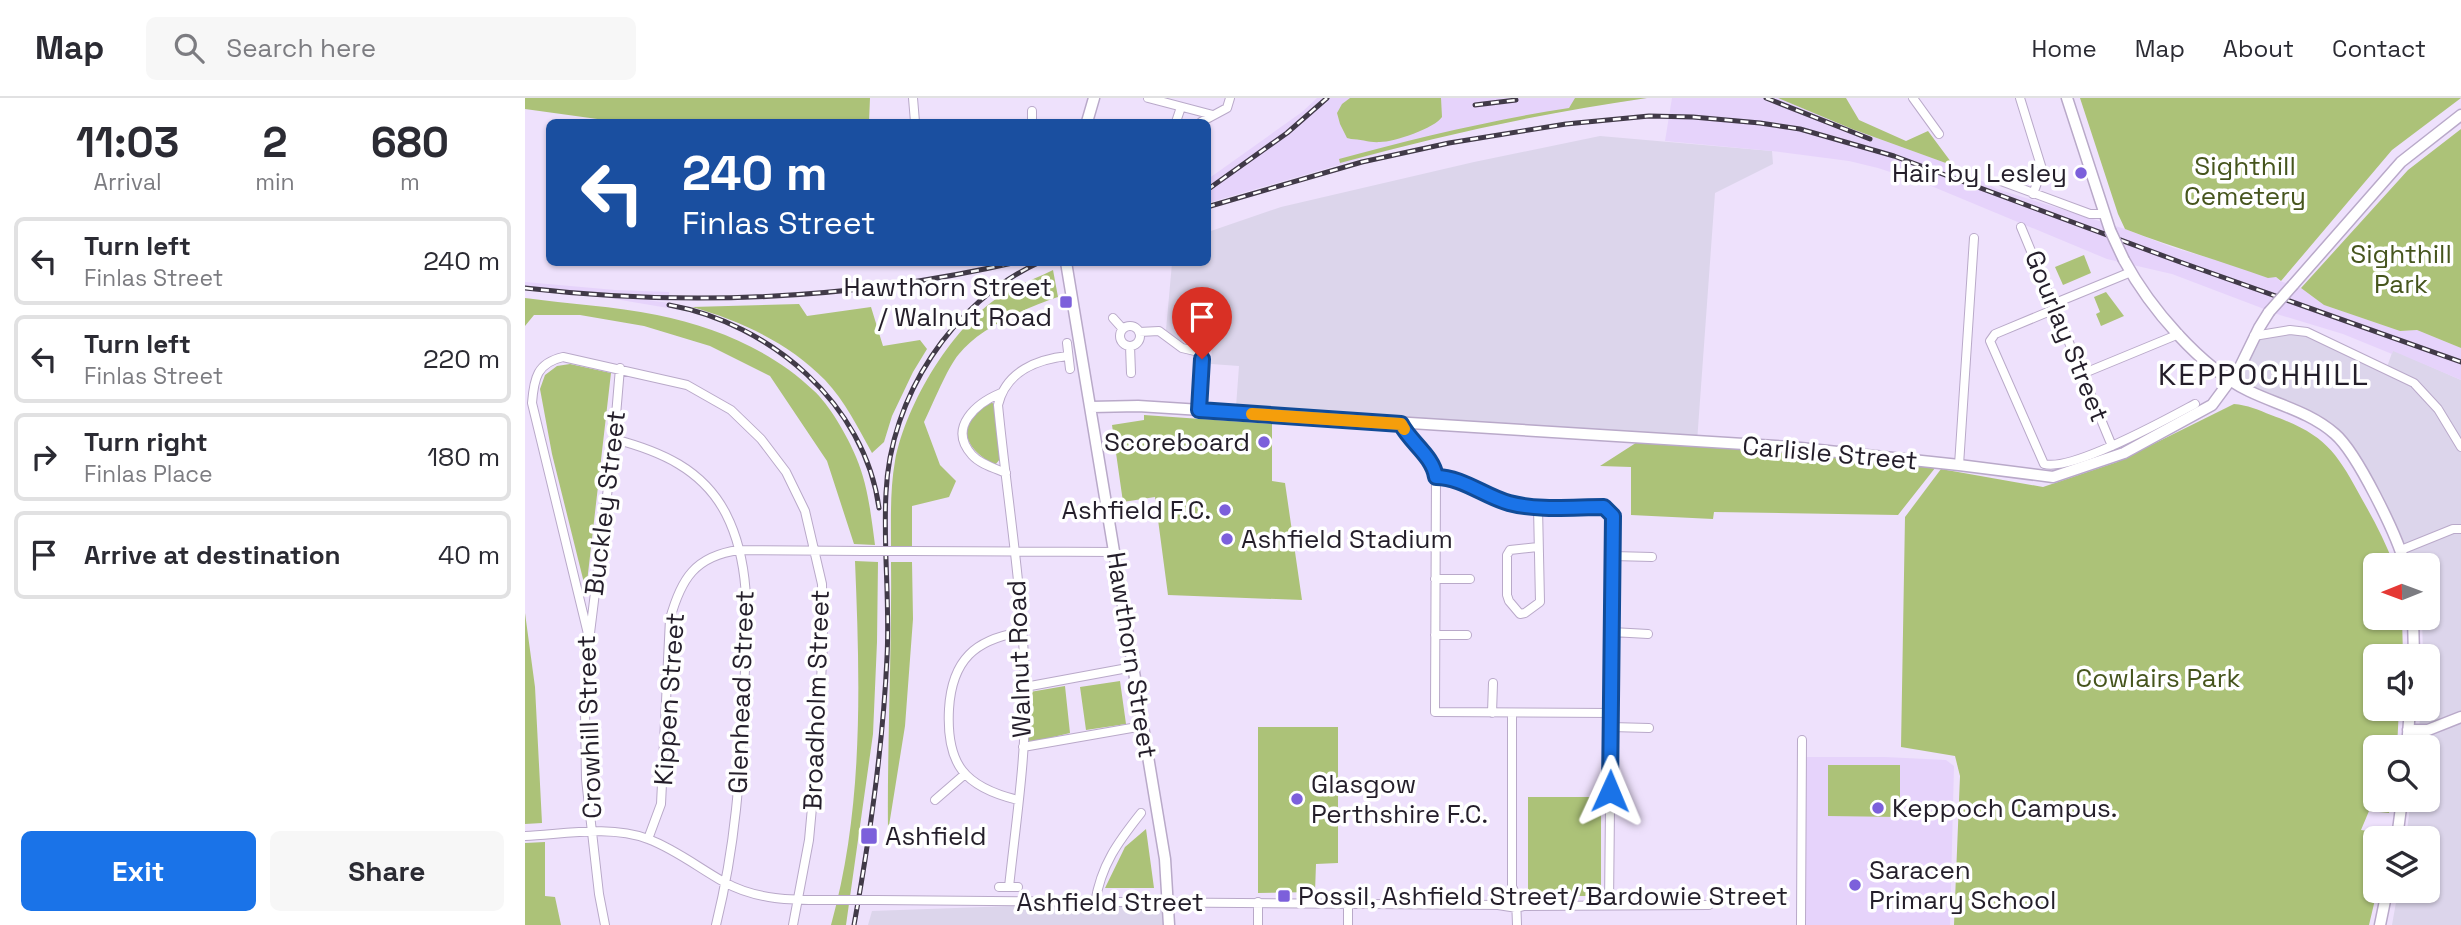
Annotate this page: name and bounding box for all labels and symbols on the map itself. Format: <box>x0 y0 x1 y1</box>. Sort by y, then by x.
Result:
park label: Sighthill Cemetery <box>2184 149 2306 213</box>
place label: Hair by Lesley <box>1892 156 2067 190</box>
marker: Hair by Lesley <box>2073 165 2089 181</box>
park label: Sighthill Park <box>2350 237 2452 301</box>
street label: Gourlay Street <box>2017 245 2117 427</box>
place label: Hawthorn Street / Walnut Road <box>844 270 1052 334</box>
pin <box>1172 287 1232 359</box>
marker: Hawthorn Street / Walnut Road <box>1058 294 1074 310</box>
district label: KEPPOCHHILL <box>2158 355 2370 394</box>
street label: Buckley Street <box>577 408 633 598</box>
place label: Scoreboard <box>1104 425 1250 459</box>
street label: Carlisle Street <box>1741 428 1919 478</box>
marker: Scoreboard <box>1256 434 1272 450</box>
place label: Ashfield F.C. <box>1062 493 1211 527</box>
marker: Ashfield F.C. <box>1217 502 1233 518</box>
place label: Ashfield Stadium <box>1241 522 1453 556</box>
marker: Ashfield Stadium <box>1219 531 1235 547</box>
street label: Hawthorn Street <box>1099 549 1165 761</box>
north arrow <box>2363 553 2439 630</box>
street label: Walnut Road <box>999 580 1039 738</box>
street label: Broadholm Street <box>795 589 837 811</box>
street label: Glenhead Street <box>720 590 762 794</box>
street label: Kippen Street <box>646 611 692 787</box>
street label: Crowhill Street <box>569 635 609 819</box>
park label: Cowlairs Park <box>2075 661 2241 695</box>
position arrow <box>1573 754 1647 828</box>
place label: Glasgow Perthshire F.C. <box>1311 767 1488 831</box>
marker: Glasgow Perthshire F.C. <box>1289 791 1305 807</box>
place label: Keppoch Campus. <box>1892 791 2117 825</box>
marker: Keppoch Campus. <box>1870 800 1886 816</box>
place label: Ashfield <box>885 819 986 853</box>
marker: Ashfield <box>859 826 879 846</box>
place label: Saracen Primary School <box>1869 853 2056 917</box>
marker: Saracen Primary School <box>1847 877 1863 893</box>
place label: Possil, Ashfield Street/ Bardowie Street <box>1298 879 1788 913</box>
street label: Ashfield Street <box>1016 885 1204 919</box>
marker: Possil, Ashfield Street/ Bardowie Street <box>1276 888 1292 904</box>

